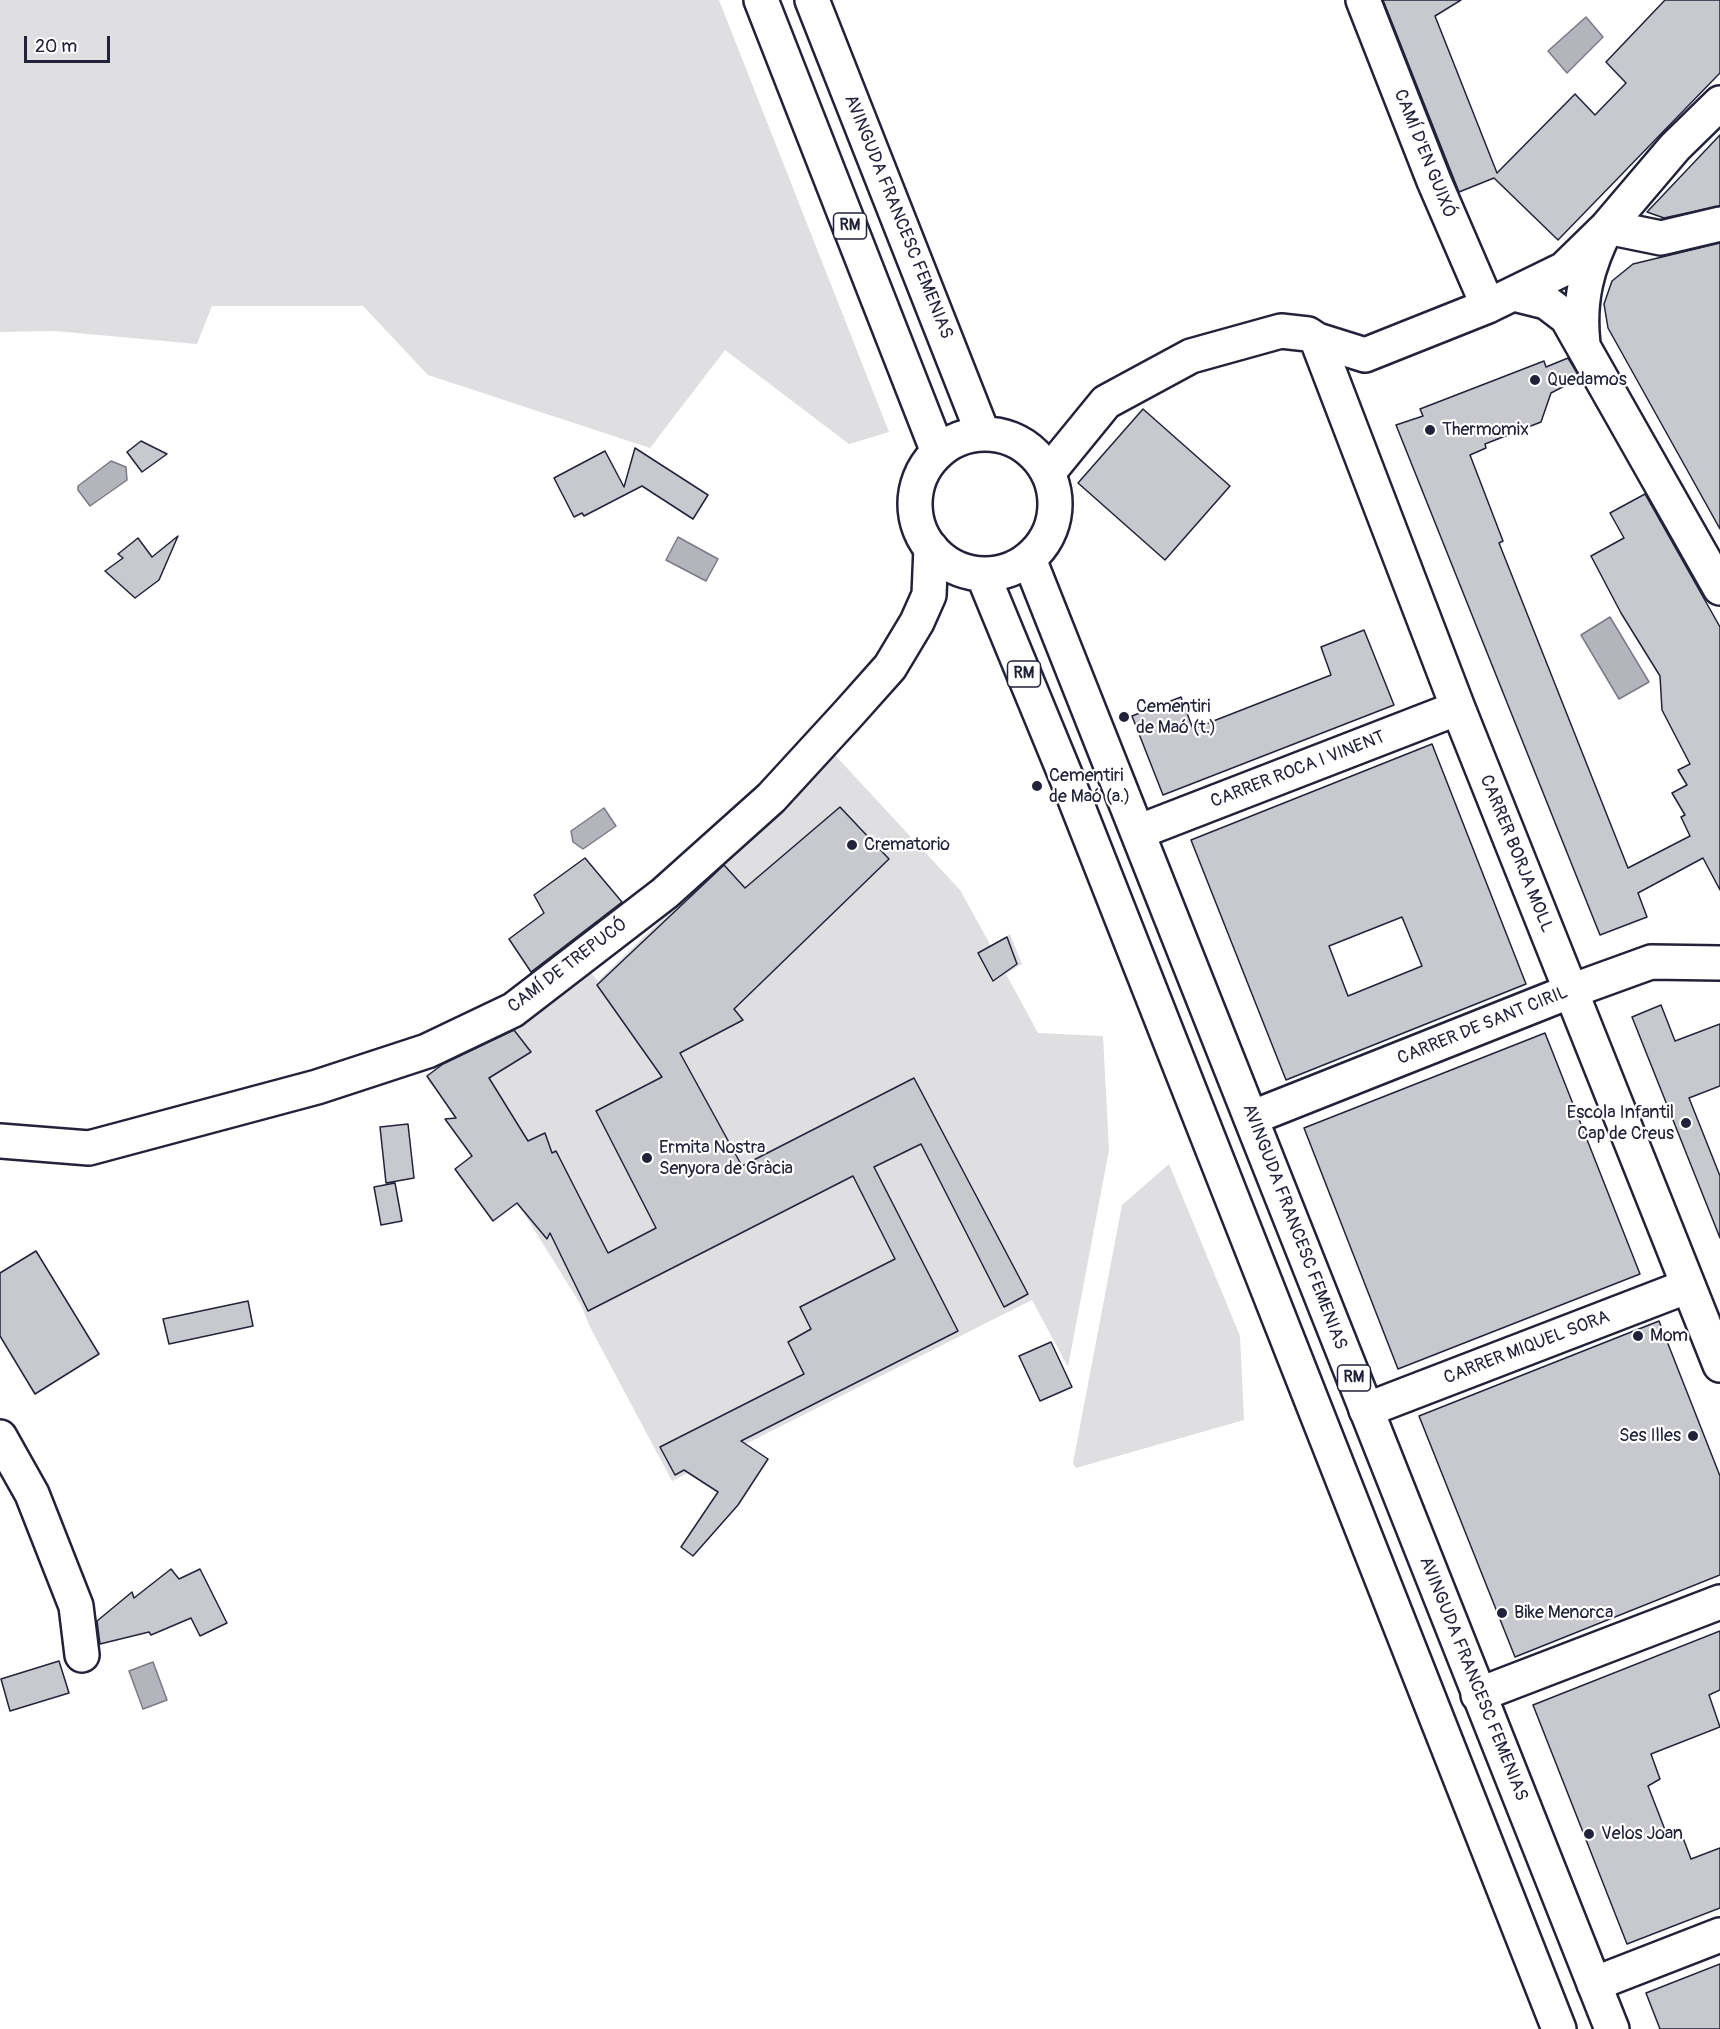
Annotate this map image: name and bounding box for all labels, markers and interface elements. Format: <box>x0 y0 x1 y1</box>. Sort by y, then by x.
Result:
scale bar <box>27 24 112 62</box>
text: 20 m <box>35 35 77 58</box>
street label: CAMÍ D'EN GUIXÓ <box>1388 87 1460 221</box>
street label: AVINGUDA FRANCESC FEMENIAS <box>839 92 957 342</box>
road number: RM <box>834 213 866 239</box>
place label: Quedamos <box>1547 369 1627 391</box>
marker: Quedamos <box>1528 373 1542 387</box>
place label: Thermomix <box>1442 419 1529 441</box>
marker: Thermomix <box>1423 423 1437 437</box>
road number: RM <box>1008 661 1040 687</box>
place label: Cementiri de Maó (t.) <box>1136 696 1216 738</box>
marker: Cementiri de Maó (t.) <box>1117 710 1131 724</box>
street label: CARRER ROCA I VINENT <box>1208 727 1388 813</box>
place label: Cementiri de Maó (a.) <box>1049 765 1130 808</box>
street label: CARRER BORJA MOLL <box>1474 772 1558 936</box>
marker: Cementiri de Maó (a.) <box>1030 779 1044 793</box>
place label: Crematorio <box>864 834 950 856</box>
marker: Crematorio <box>845 838 859 852</box>
street label: CAMÍ DE TREPUCÓ <box>504 914 632 1018</box>
street label: CARRER DE SANT CIRIL <box>1395 982 1571 1070</box>
street label: AVINGUDA FRANCESC FEMENIAS <box>1237 1101 1351 1353</box>
place label: Escola Infantil Cap de Creus <box>1567 1102 1674 1144</box>
marker: Escola Infantil Cap de Creus <box>1679 1116 1693 1130</box>
place label: Ermita Nostra Senyora de Gràcia <box>659 1137 793 1180</box>
marker: Ermita Nostra Senyora de Gràcia <box>640 1151 654 1165</box>
street label: CARRER MIQUEL SORA <box>1441 1306 1613 1390</box>
place label: Mom <box>1650 1325 1688 1347</box>
marker: Mom <box>1631 1329 1645 1343</box>
road number: RM <box>1338 1365 1370 1391</box>
place label: Ses Illes <box>1619 1425 1681 1447</box>
marker: Ses Illes <box>1686 1429 1700 1443</box>
street label: AVINGUDA FRANCESC FEMENIAS <box>1414 1554 1532 1804</box>
place label: Bike Menorca <box>1514 1602 1613 1624</box>
marker: Bike Menorca <box>1495 1606 1509 1620</box>
place label: Velos Joan <box>1601 1823 1683 1845</box>
marker: Velos Joan <box>1582 1827 1596 1841</box>

